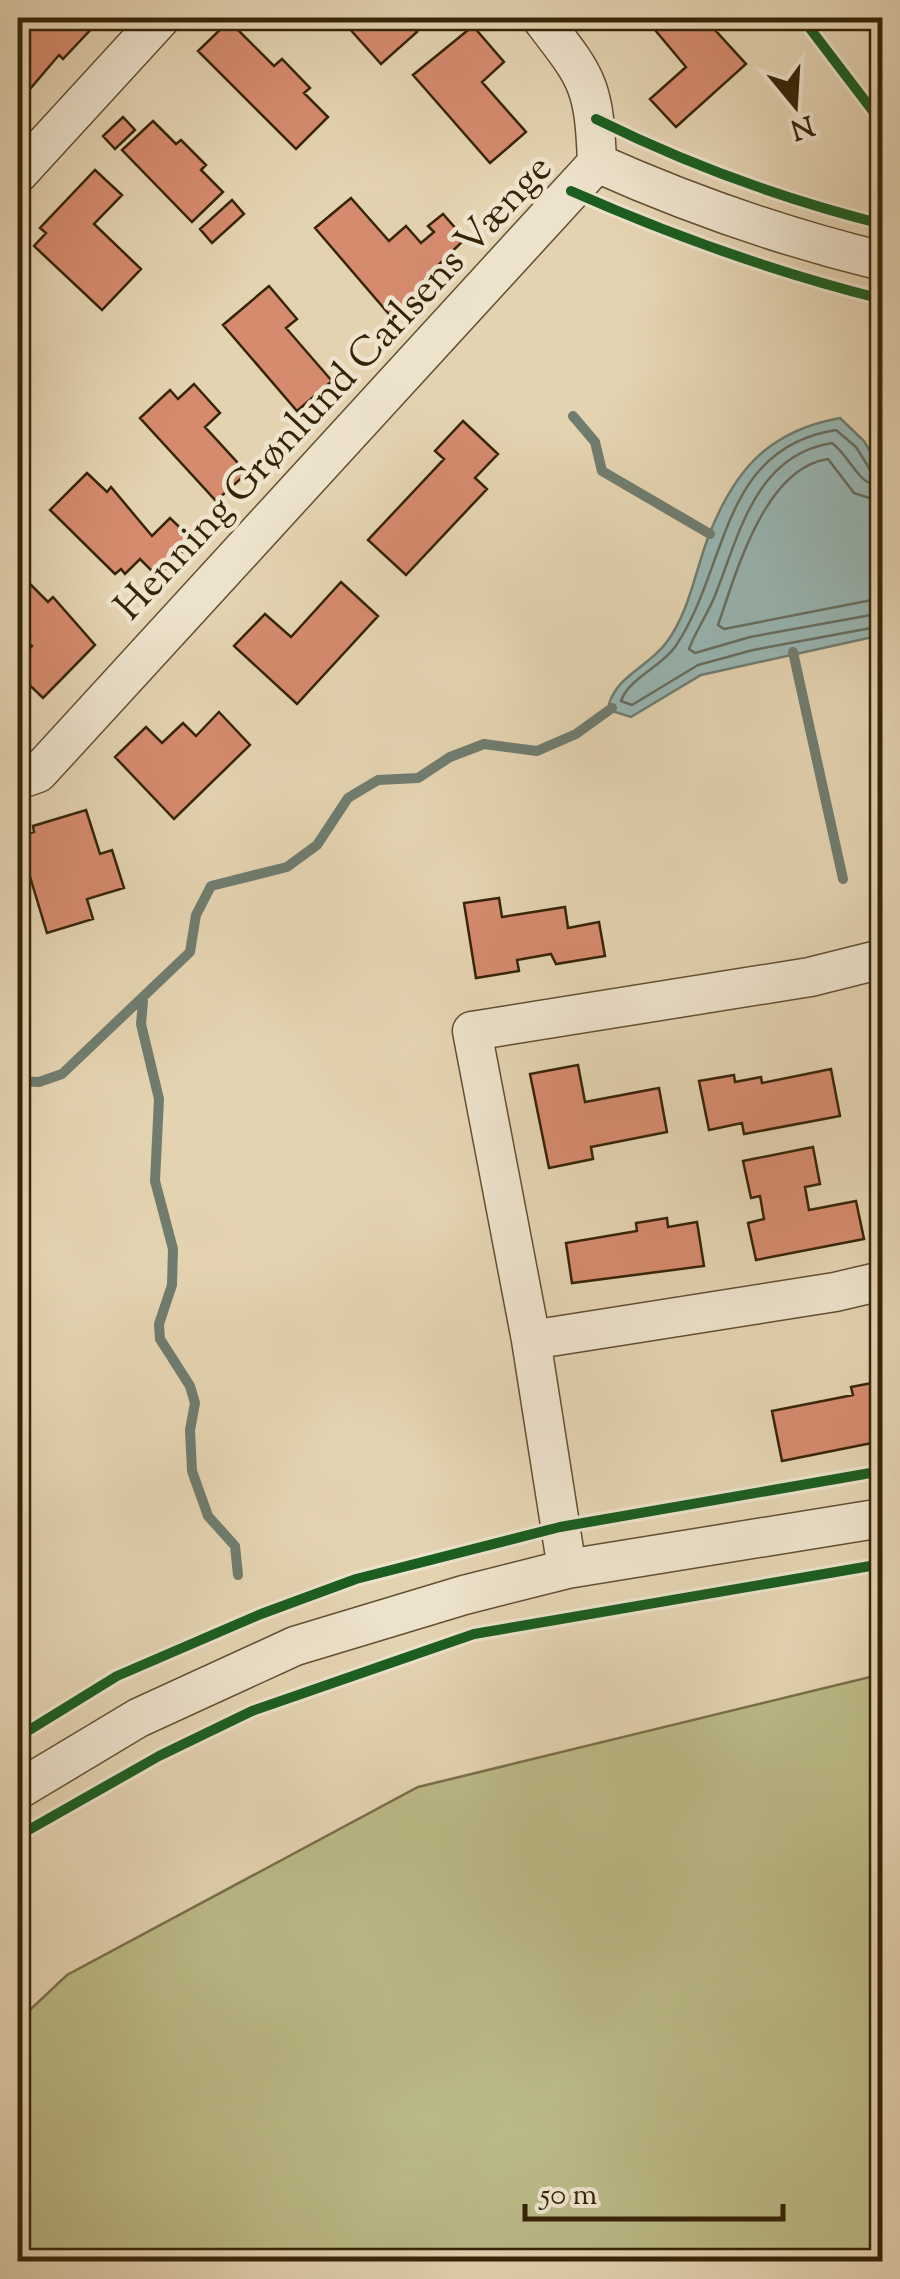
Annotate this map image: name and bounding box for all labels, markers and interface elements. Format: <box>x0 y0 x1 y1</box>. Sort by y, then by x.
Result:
north arrow <box>745 55 845 155</box>
text: N <box>785 103 819 148</box>
street label: Henning Grønlund Carlsens Vænge <box>103 143 567 635</box>
scale bar <box>525 2159 782 2221</box>
text: 50 m <box>538 2175 598 2218</box>

